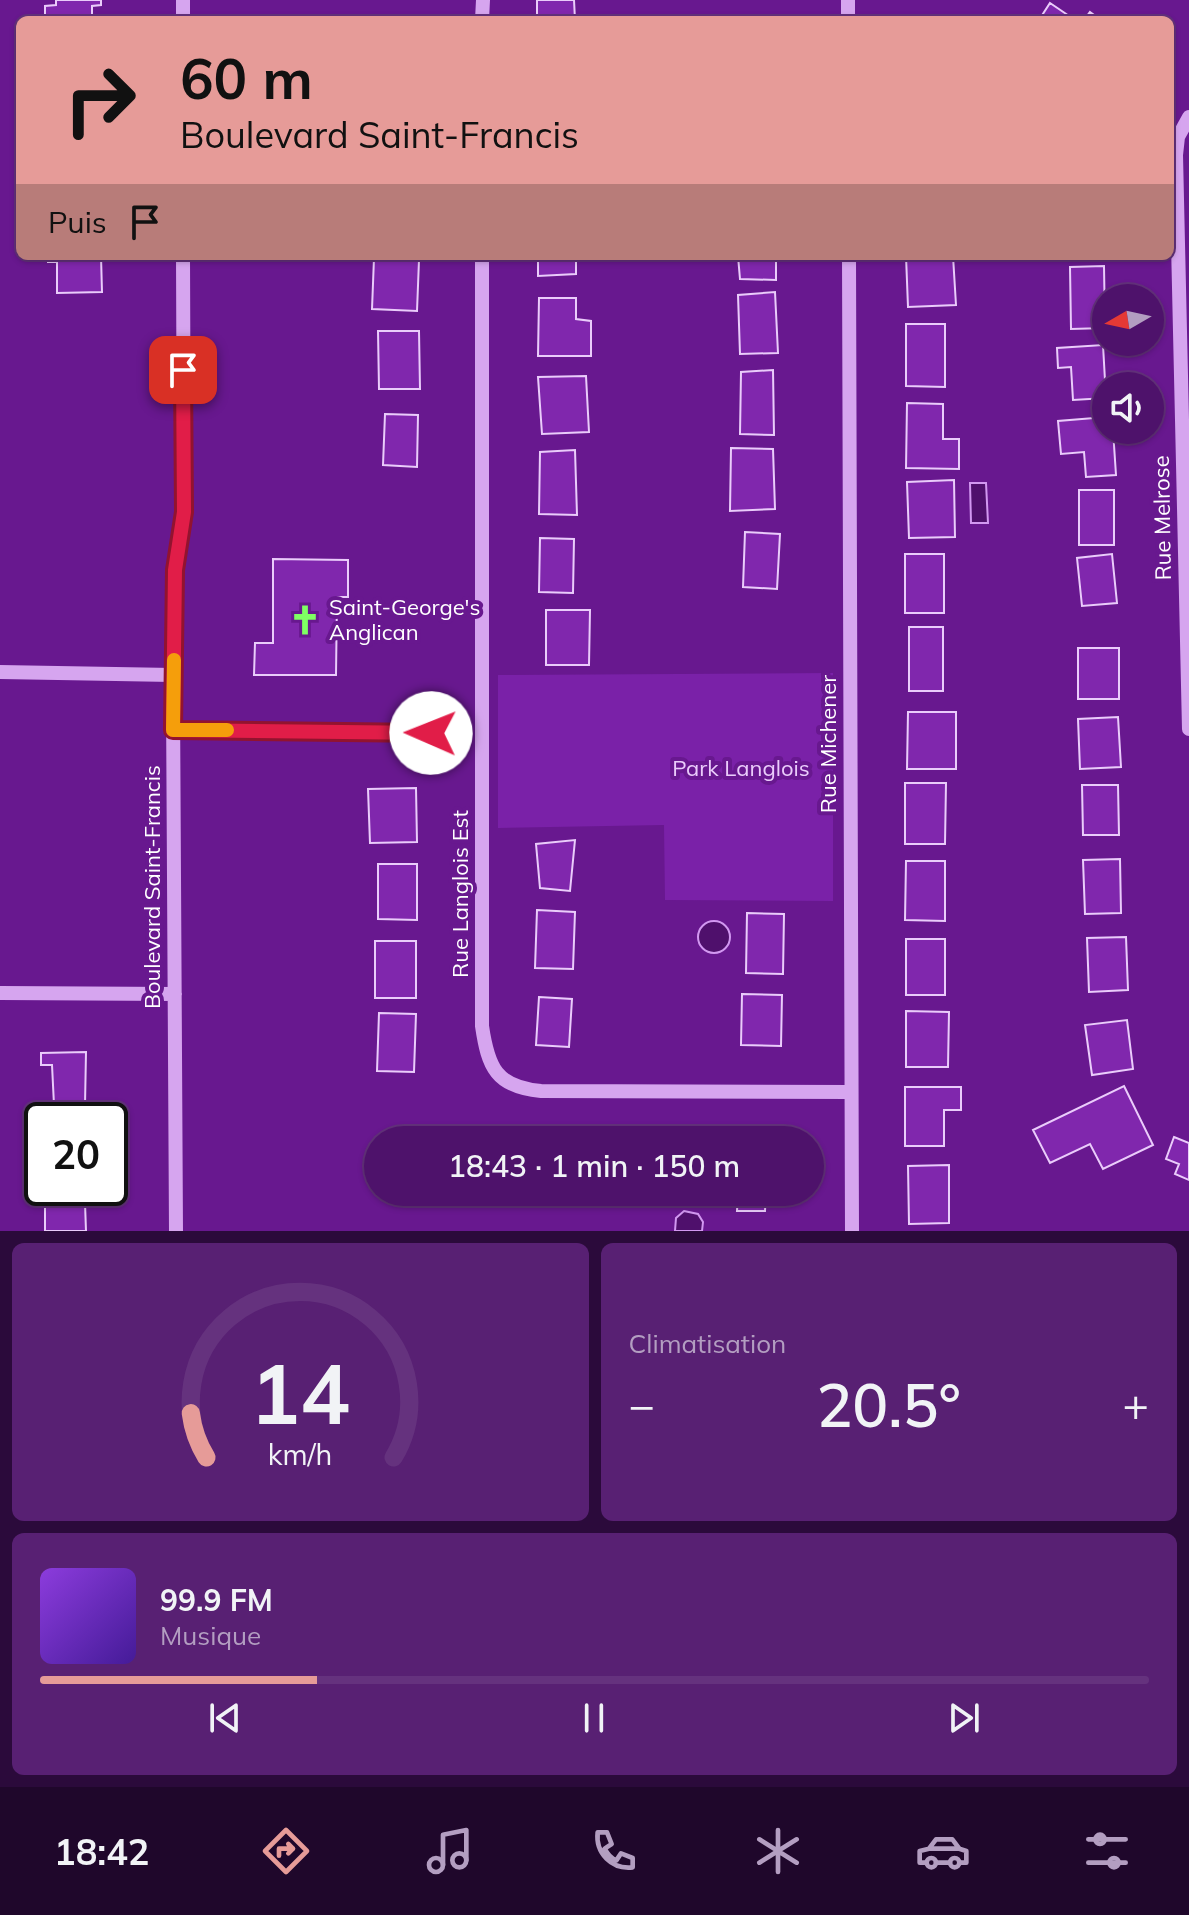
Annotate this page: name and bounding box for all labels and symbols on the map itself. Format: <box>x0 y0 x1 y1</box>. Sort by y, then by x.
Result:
north arrow <box>1092 284 1164 356</box>
pin <box>149 336 217 404</box>
street label: Rue Melrose <box>1147 455 1177 581</box>
place label: Saint-George's Anglican <box>329 593 480 646</box>
church icon: Saint-George's Anglican <box>288 603 322 637</box>
street label: Rue Michener <box>814 675 842 813</box>
position arrow <box>389 691 473 775</box>
park label: Park Langlois <box>672 754 810 782</box>
street label: Boulevard Saint-Francis <box>138 765 166 1009</box>
street label: Rue Langlois Est <box>446 810 474 978</box>
speed limit sign: 20 <box>24 1102 128 1206</box>

